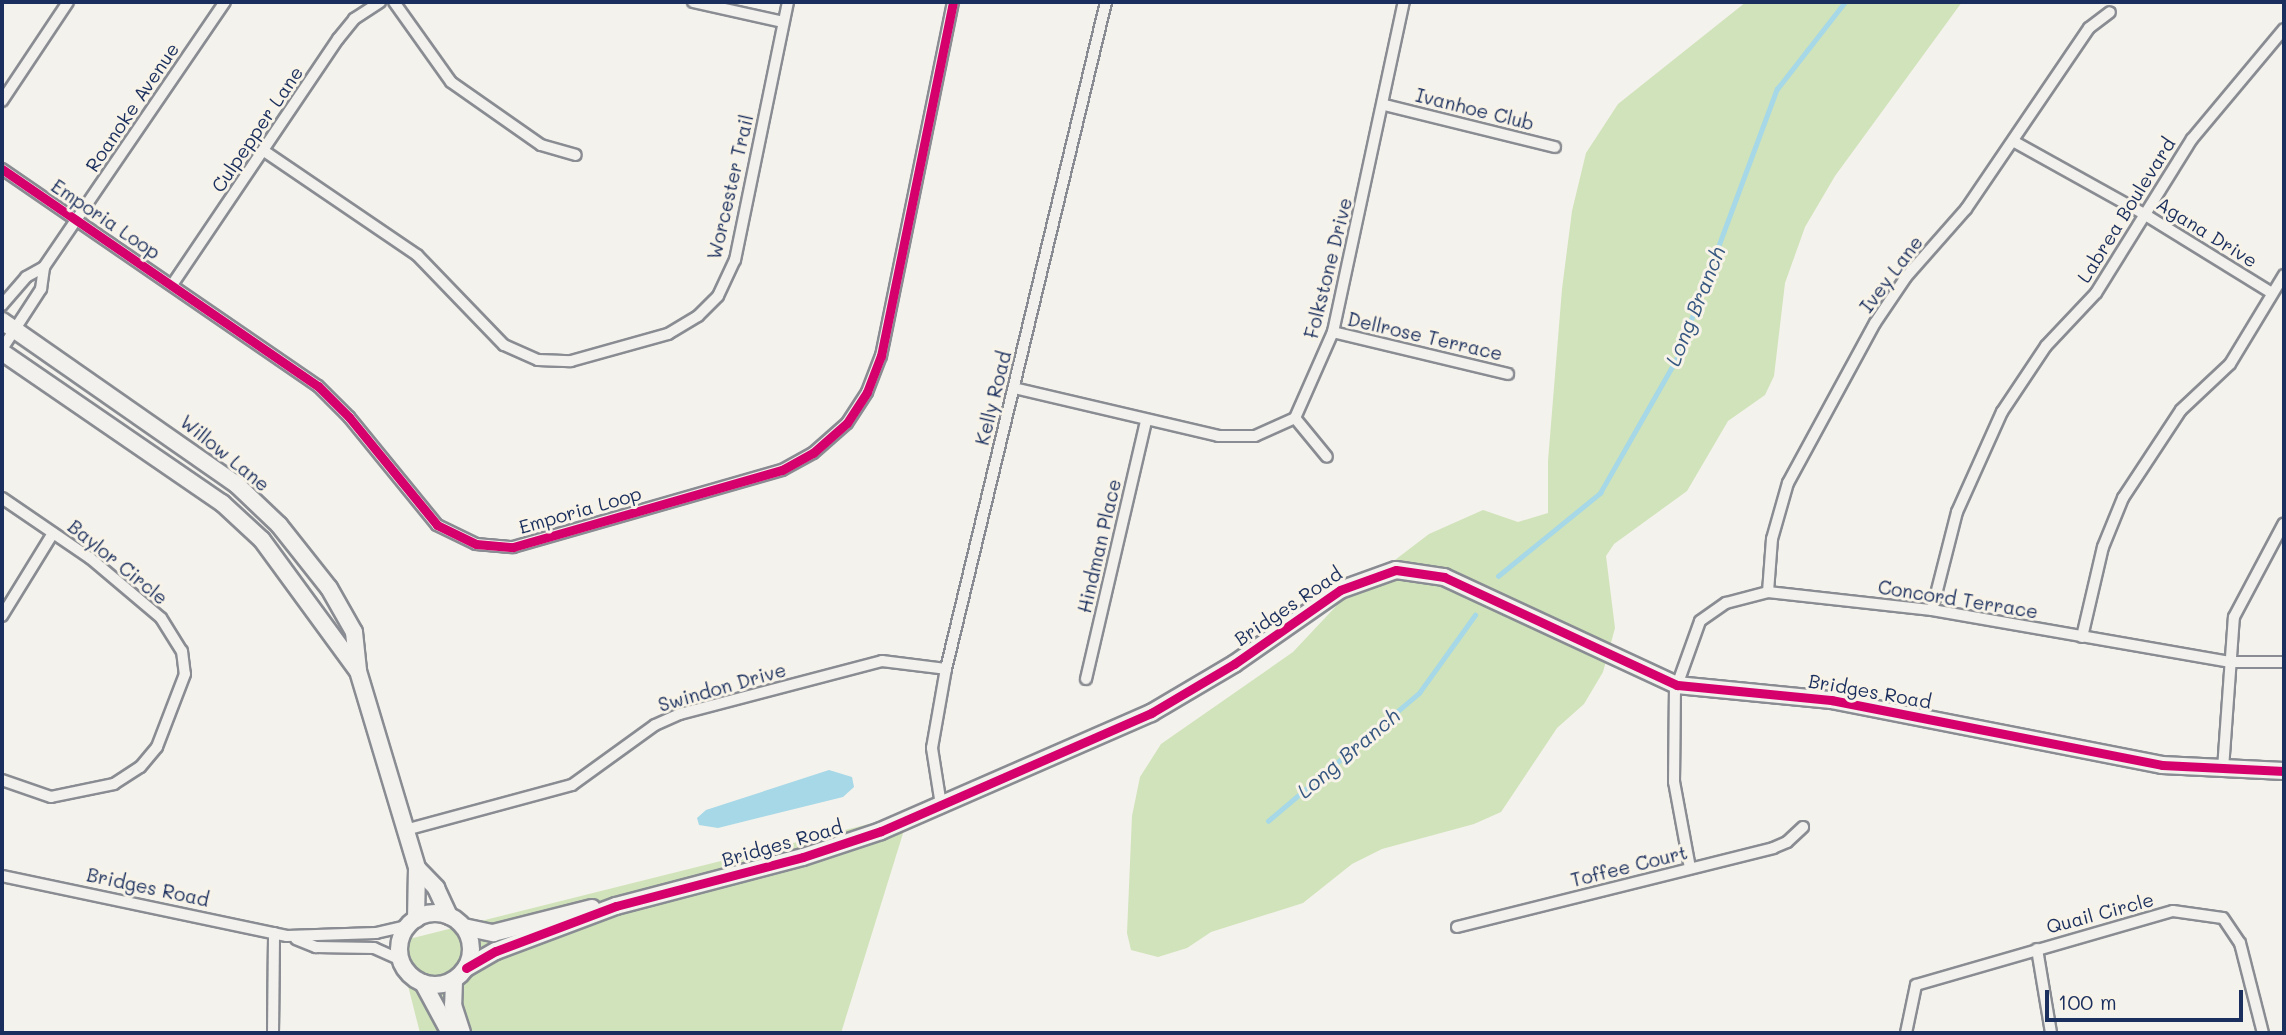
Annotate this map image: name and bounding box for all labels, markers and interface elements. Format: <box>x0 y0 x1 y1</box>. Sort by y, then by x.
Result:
street label: Roanoke Avenue <box>80 38 184 176</box>
street label: Culpepper Lane <box>206 62 308 196</box>
street label: Ivanhoe Club <box>1413 83 1537 135</box>
street label: Worcester Trail <box>702 112 758 262</box>
street label: Labrea Boulevard <box>2072 133 2180 287</box>
street label: Emporia Loop <box>47 174 165 264</box>
street label: Agana Drive <box>2152 192 2262 272</box>
street label: Folkstone Drive <box>1299 195 1357 341</box>
street label: Ivey Lane <box>1855 231 1927 317</box>
water label: Long Branch <box>1660 243 1730 369</box>
street label: Dellrose Terrace <box>1345 307 1505 365</box>
street label: Kelly Road <box>970 349 1016 447</box>
street label: Willow Lane <box>176 410 274 496</box>
street label: Hindman Place <box>1073 477 1125 615</box>
street label: Emporia Loop <box>516 482 644 538</box>
street label: Baylor Circle <box>63 515 173 609</box>
street label: Bridges Road <box>1230 562 1346 650</box>
street label: Concord Terrace <box>1876 575 2040 623</box>
street label: Swindon Drive <box>655 658 789 716</box>
street label: Bridges Road <box>1807 669 1933 713</box>
water label: Long Branch <box>1291 703 1405 803</box>
street label: Bridges Road <box>719 815 845 871</box>
street label: Toffee Court <box>1568 841 1690 891</box>
street label: Bridges Road <box>85 863 211 911</box>
street label: Quail Circle <box>2044 888 2156 938</box>
scale bar <box>2048 976 2246 1020</box>
text: 100 m <box>2058 988 2117 1015</box>

